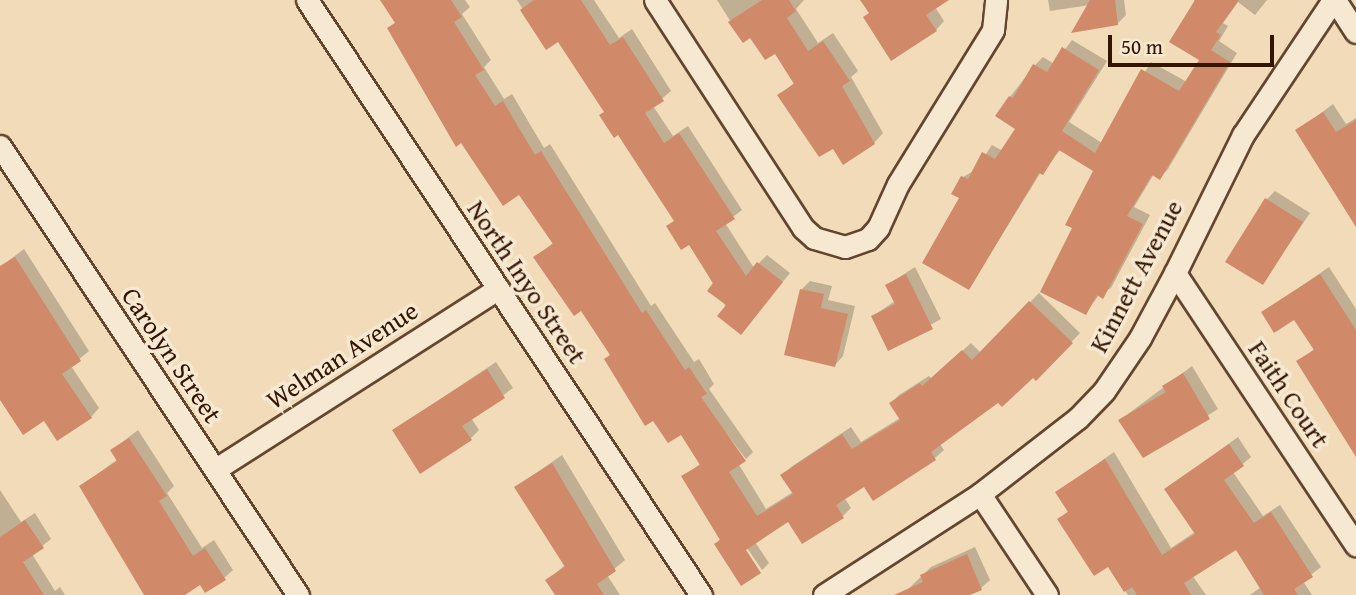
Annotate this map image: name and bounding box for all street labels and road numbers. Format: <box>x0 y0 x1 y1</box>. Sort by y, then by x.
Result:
street label: North Inyo Street <box>461 194 593 370</box>
street label: Kinnett Avenue <box>1083 194 1189 358</box>
street label: Carolyn Street <box>115 281 229 429</box>
street label: Welman Avenue <box>260 294 424 416</box>
street label: Faith Court <box>1242 335 1336 453</box>

